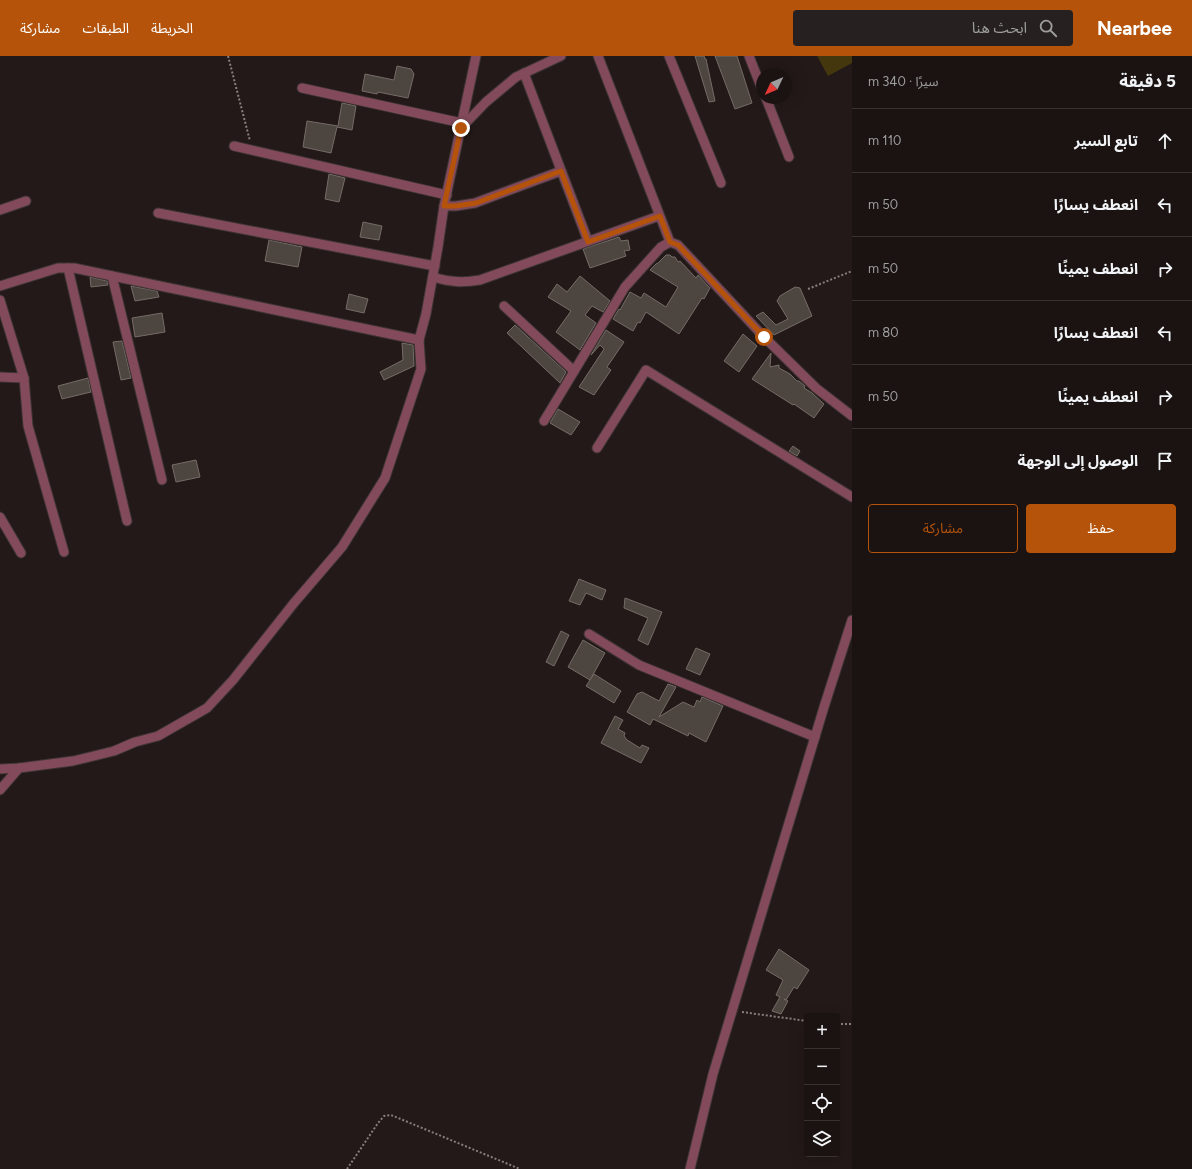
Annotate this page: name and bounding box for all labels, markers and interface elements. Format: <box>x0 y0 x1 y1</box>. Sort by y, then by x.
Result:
search box <box>793 10 1073 46</box>
icon: search <box>1037 17 1059 39</box>
text: Nearbee <box>1097 17 1172 40</box>
text: ابحث هنا <box>972 19 1027 37</box>
text: مشاركة <box>20 20 60 37</box>
text: الطبقات <box>82 20 129 37</box>
text: الخريطة <box>151 20 193 37</box>
north arrow <box>756 68 792 104</box>
text: 5 دقيقة <box>1119 71 1176 91</box>
text: سيرًا · 340 m <box>868 74 938 89</box>
route end <box>452 119 470 137</box>
icon: ahead <box>1154 130 1176 152</box>
text: تابع السير <box>1074 132 1138 150</box>
text: 110 m <box>868 133 901 148</box>
icon: left <box>1154 194 1176 216</box>
text: انعطف يسارًا <box>1054 196 1138 214</box>
text: 50 m <box>868 197 898 212</box>
icon: right <box>1154 258 1176 280</box>
text: انعطف يمينًا <box>1058 260 1138 278</box>
text: 50 m <box>868 261 898 276</box>
icon: left <box>1154 322 1176 344</box>
text: انعطف يسارًا <box>1054 324 1138 342</box>
text: 80 m <box>868 325 899 340</box>
route start <box>755 328 773 346</box>
icon: right <box>1154 386 1176 408</box>
text: انعطف يمينًا <box>1058 388 1138 406</box>
text: 50 m <box>868 389 898 404</box>
icon: arrive <box>1154 450 1176 472</box>
text: الوصول إلى الوجهة <box>1018 452 1138 470</box>
button: مشاركة <box>868 504 1018 553</box>
button: حفظ <box>1026 504 1176 553</box>
map controls <box>804 1013 840 1157</box>
button: + <box>804 1013 840 1049</box>
button: − <box>804 1049 840 1085</box>
button: locate <box>804 1085 840 1121</box>
button: layers <box>804 1121 840 1157</box>

